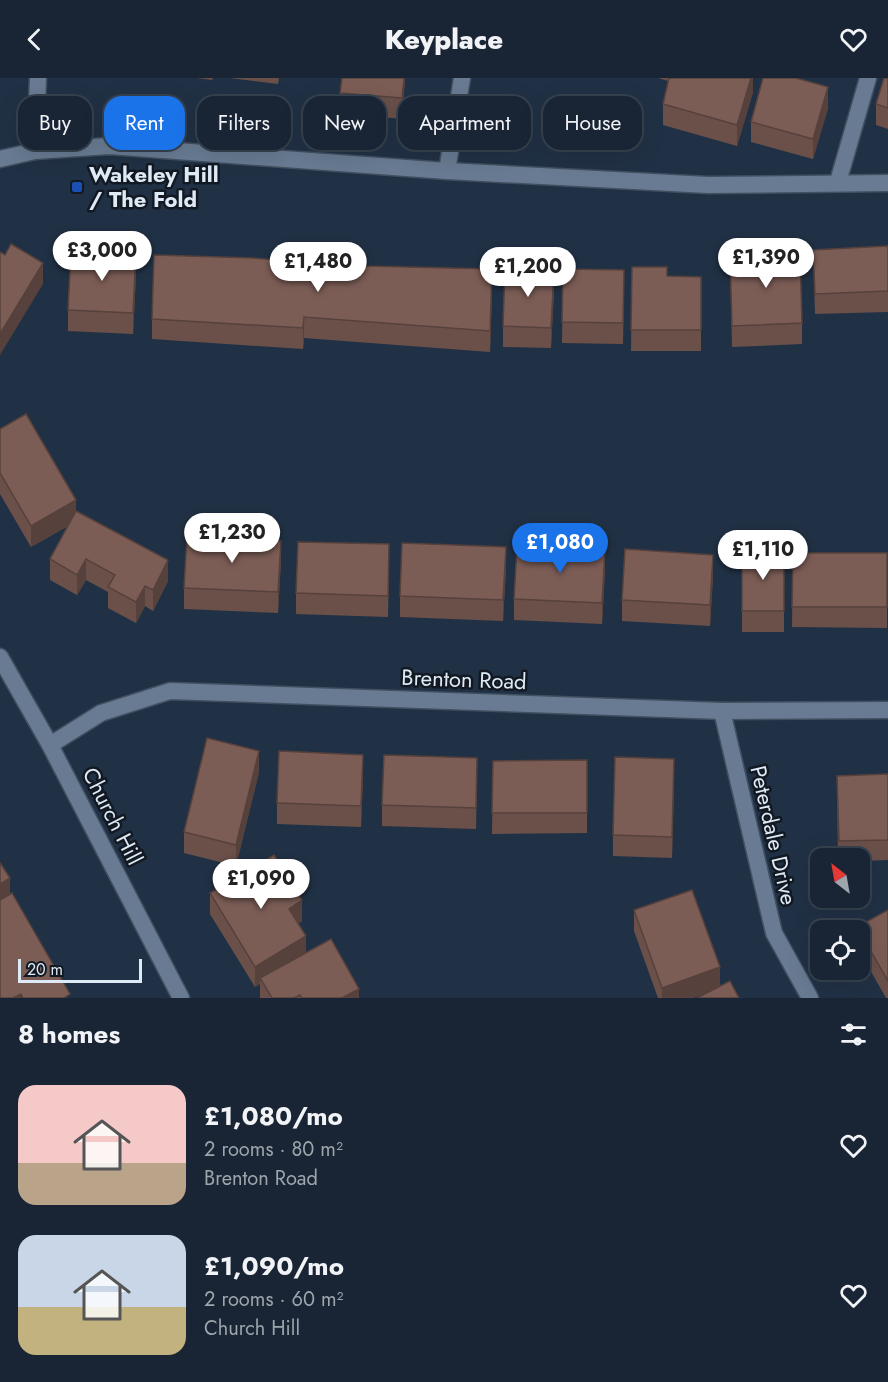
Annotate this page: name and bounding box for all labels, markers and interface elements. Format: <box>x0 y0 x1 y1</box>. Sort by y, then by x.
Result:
text: Keyplace <box>385 20 503 59</box>
icon: back <box>18 23 51 56</box>
icon: heart <box>837 23 870 56</box>
chip: Buy <box>18 96 92 150</box>
chip: Rent <box>104 96 185 150</box>
chip: Filters <box>197 96 291 150</box>
chip: New <box>303 96 386 150</box>
chip: Apartment <box>398 96 531 150</box>
chip: House <box>543 96 642 150</box>
place label: Wakeley Hill / The Fold <box>89 158 219 215</box>
marker: Wakeley Hill / The Fold <box>70 180 84 194</box>
pin: £3,000 <box>53 231 151 282</box>
text: £3,000 <box>67 236 137 265</box>
pin: £1,390 <box>717 238 815 289</box>
pin: £1,480 <box>269 242 367 293</box>
text: £1,390 <box>732 243 800 272</box>
text: £1,480 <box>284 247 352 276</box>
pin: £1,200 <box>479 247 577 298</box>
text: £1,200 <box>494 252 562 281</box>
pin: £1,230 <box>183 513 281 564</box>
text: £1,230 <box>198 518 266 547</box>
pin: £1,080 <box>511 523 609 574</box>
text: £1,080 <box>526 528 594 557</box>
pin: £1,110 <box>714 530 812 581</box>
text: £1,110 <box>732 535 794 564</box>
street label: Brenton Road <box>401 661 527 697</box>
street label: Church Hill <box>75 762 151 870</box>
street label: Peterdale Drive <box>742 762 806 908</box>
north arrow <box>810 848 870 908</box>
map controls <box>810 848 870 980</box>
pin: £1,090 <box>212 859 310 910</box>
text: £1,090 <box>227 864 295 893</box>
button: locate <box>810 920 870 980</box>
scale bar <box>18 956 142 984</box>
text: 20 m <box>27 958 63 981</box>
text: 8 homes <box>18 1015 120 1053</box>
icon: filters <box>837 1018 870 1051</box>
text: £1,080/mo <box>204 1097 343 1135</box>
icon: home <box>66 1109 138 1181</box>
icon: heart <box>837 1129 870 1162</box>
text: 2 rooms · 80 m² <box>204 1135 343 1164</box>
text: Brenton Road <box>204 1164 318 1193</box>
text: £1,090/mo <box>204 1247 344 1285</box>
icon: home <box>66 1259 138 1331</box>
icon: heart <box>837 1279 870 1312</box>
text: 2 rooms · 60 m² <box>204 1285 343 1314</box>
text: Church Hill <box>204 1314 300 1343</box>

